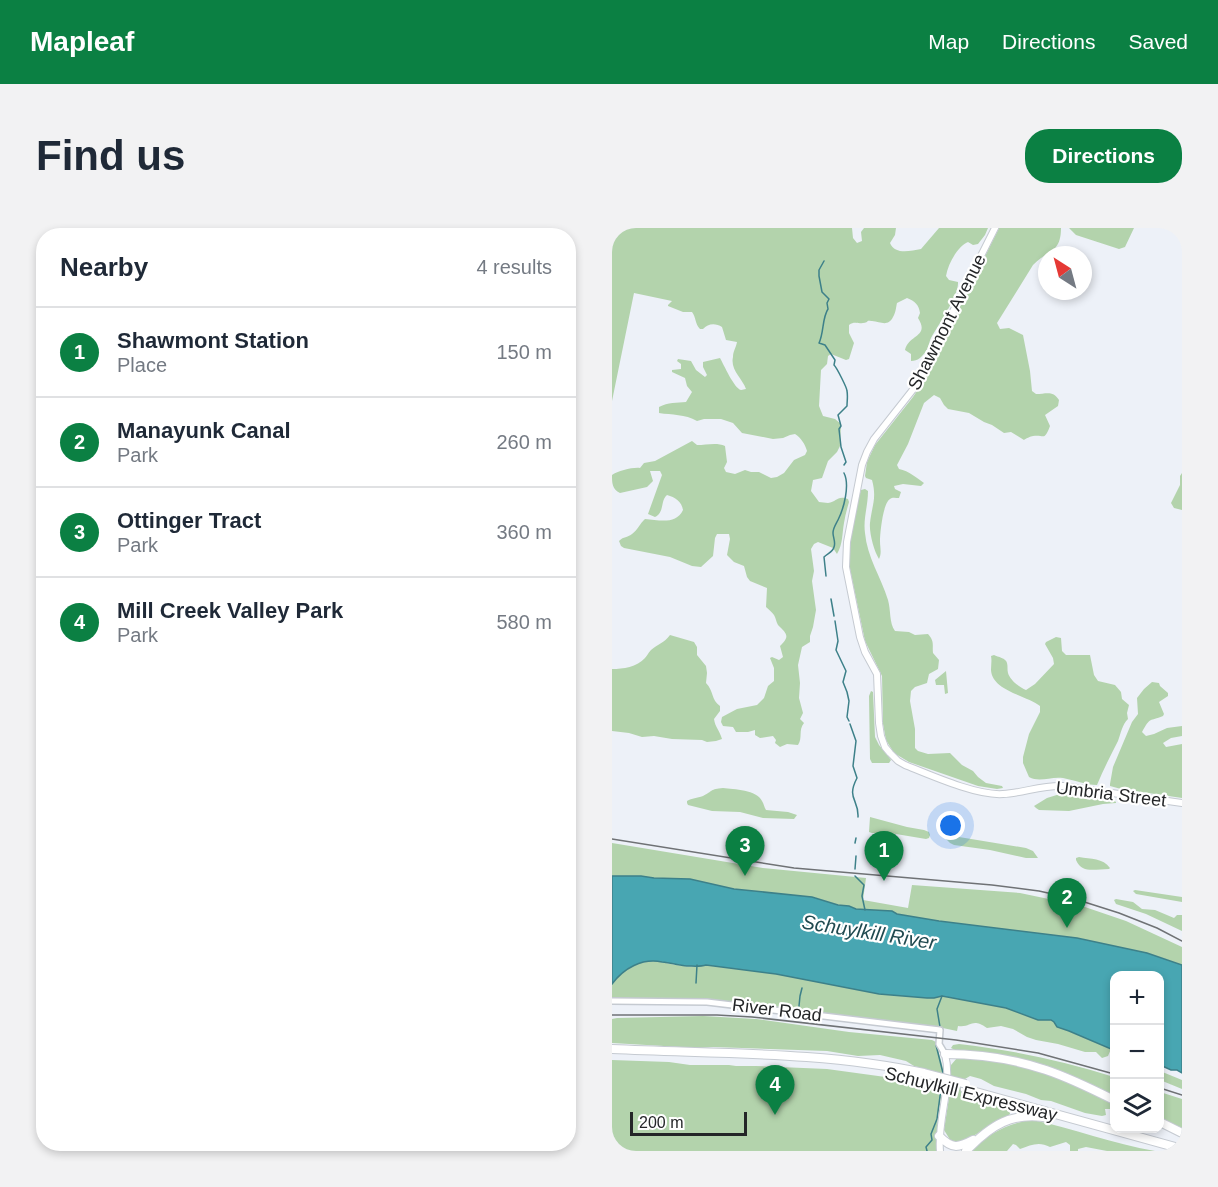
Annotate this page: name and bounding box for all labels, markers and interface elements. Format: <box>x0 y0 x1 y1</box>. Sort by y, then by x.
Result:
text: Mapleaf <box>30 26 134 57</box>
text: Map <box>928 30 969 53</box>
text: Directions <box>1002 30 1095 53</box>
text: Saved <box>1128 30 1188 53</box>
button: Directions <box>1025 129 1182 183</box>
text: Find us <box>36 132 185 179</box>
north arrow <box>1038 246 1092 300</box>
street label: Shawmont Avenue <box>904 251 990 393</box>
text: Nearby <box>60 252 148 282</box>
text: 4 results <box>476 256 552 278</box>
text: Shawmont Station <box>117 328 309 353</box>
text: 1 <box>74 341 85 363</box>
text: 150 m <box>496 341 552 363</box>
text: Place <box>117 354 167 376</box>
text: Manayunk Canal <box>117 418 291 443</box>
text: 2 <box>74 431 85 453</box>
text: 260 m <box>496 431 552 453</box>
text: Park <box>117 444 158 466</box>
text: Ottinger Tract <box>117 508 261 533</box>
text: 3 <box>74 521 85 543</box>
text: 360 m <box>496 521 552 543</box>
text: Park <box>117 534 158 556</box>
text: Mill Creek Valley Park <box>117 598 343 623</box>
text: 4 <box>74 611 85 633</box>
text: 580 m <box>496 611 552 633</box>
text: Park <box>117 624 158 646</box>
street label: Umbria Street <box>1055 777 1167 811</box>
your location <box>936 811 965 840</box>
pin: 3 <box>726 826 764 876</box>
pin: 1 <box>864 832 904 881</box>
pin: 2 <box>1048 878 1086 928</box>
water label: Schuylkill River <box>800 911 939 954</box>
map controls <box>1110 971 1164 1133</box>
button: + <box>1110 971 1164 1025</box>
street label: River Road <box>731 995 823 1025</box>
button: − <box>1110 1025 1164 1079</box>
street label: Schuylkill Expressway <box>883 1063 1059 1125</box>
pin: 4 <box>756 1066 794 1115</box>
button: layers <box>1110 1079 1164 1133</box>
scale bar <box>630 1109 747 1136</box>
text: 200 m <box>639 1114 683 1131</box>

